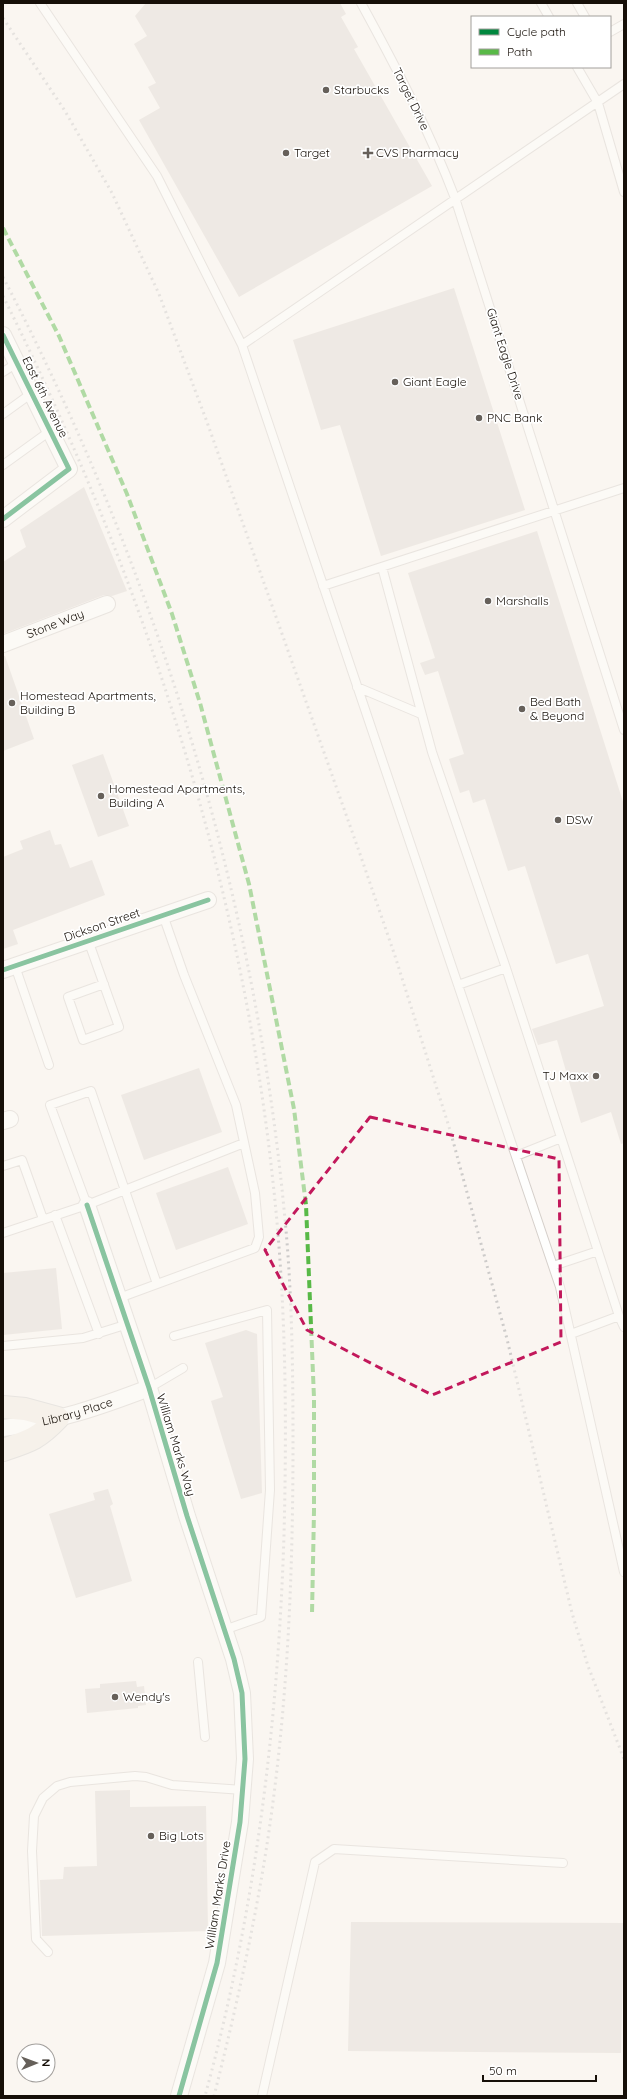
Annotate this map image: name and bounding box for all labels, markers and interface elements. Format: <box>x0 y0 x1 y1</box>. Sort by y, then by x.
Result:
legend <box>471 16 611 68</box>
text: Cycle path <box>507 24 566 39</box>
text: Path <box>507 44 532 59</box>
street label: Target Drive <box>390 65 433 133</box>
place label: Starbucks <box>334 82 389 97</box>
marker: Starbucks <box>321 85 331 95</box>
place label: Target <box>294 145 330 160</box>
place label: CVS Pharmacy <box>376 145 459 160</box>
marker: Target <box>281 148 291 158</box>
marker: CVS Pharmacy <box>363 148 373 158</box>
street label: Giant Eagle Drive <box>484 306 527 402</box>
street label: East 6th Avenue <box>19 354 72 440</box>
place label: Giant Eagle <box>403 374 467 389</box>
marker: Giant Eagle <box>390 377 400 387</box>
place label: PNC Bank <box>487 410 542 425</box>
marker: PNC Bank <box>474 413 484 423</box>
place label: Marshalls <box>496 593 549 608</box>
marker: Marshalls <box>483 596 493 606</box>
street label: Stone Way <box>24 606 86 641</box>
place label: Homestead Apartments, Building B <box>20 688 156 717</box>
place label: Bed Bath & Beyond <box>530 694 584 723</box>
marker: Homestead Apartments, Building B <box>7 698 17 708</box>
marker: Bed Bath & Beyond <box>517 704 527 714</box>
place label: Homestead Apartments, Building A <box>109 781 245 810</box>
marker: Homestead Apartments, Building A <box>96 791 106 801</box>
place label: DSW <box>566 812 593 827</box>
marker: DSW <box>553 815 563 825</box>
street label: Dickson Street <box>62 904 142 945</box>
place label: TJ Maxx <box>543 1068 588 1083</box>
marker: TJ Maxx <box>591 1071 601 1081</box>
street label: William Marks Way <box>154 1392 199 1498</box>
street label: Library Place <box>40 1394 115 1429</box>
place label: Wendy's <box>123 1689 171 1704</box>
marker: Wendy's <box>110 1692 120 1702</box>
place label: Big Lots <box>159 1828 204 1843</box>
marker: Big Lots <box>146 1831 156 1841</box>
street label: William Marks Drive <box>202 1839 234 1950</box>
north arrow <box>16 2043 56 2083</box>
scale bar <box>483 2057 596 2083</box>
text: N <box>39 2059 53 2067</box>
text: 50 m <box>489 2063 517 2078</box>

